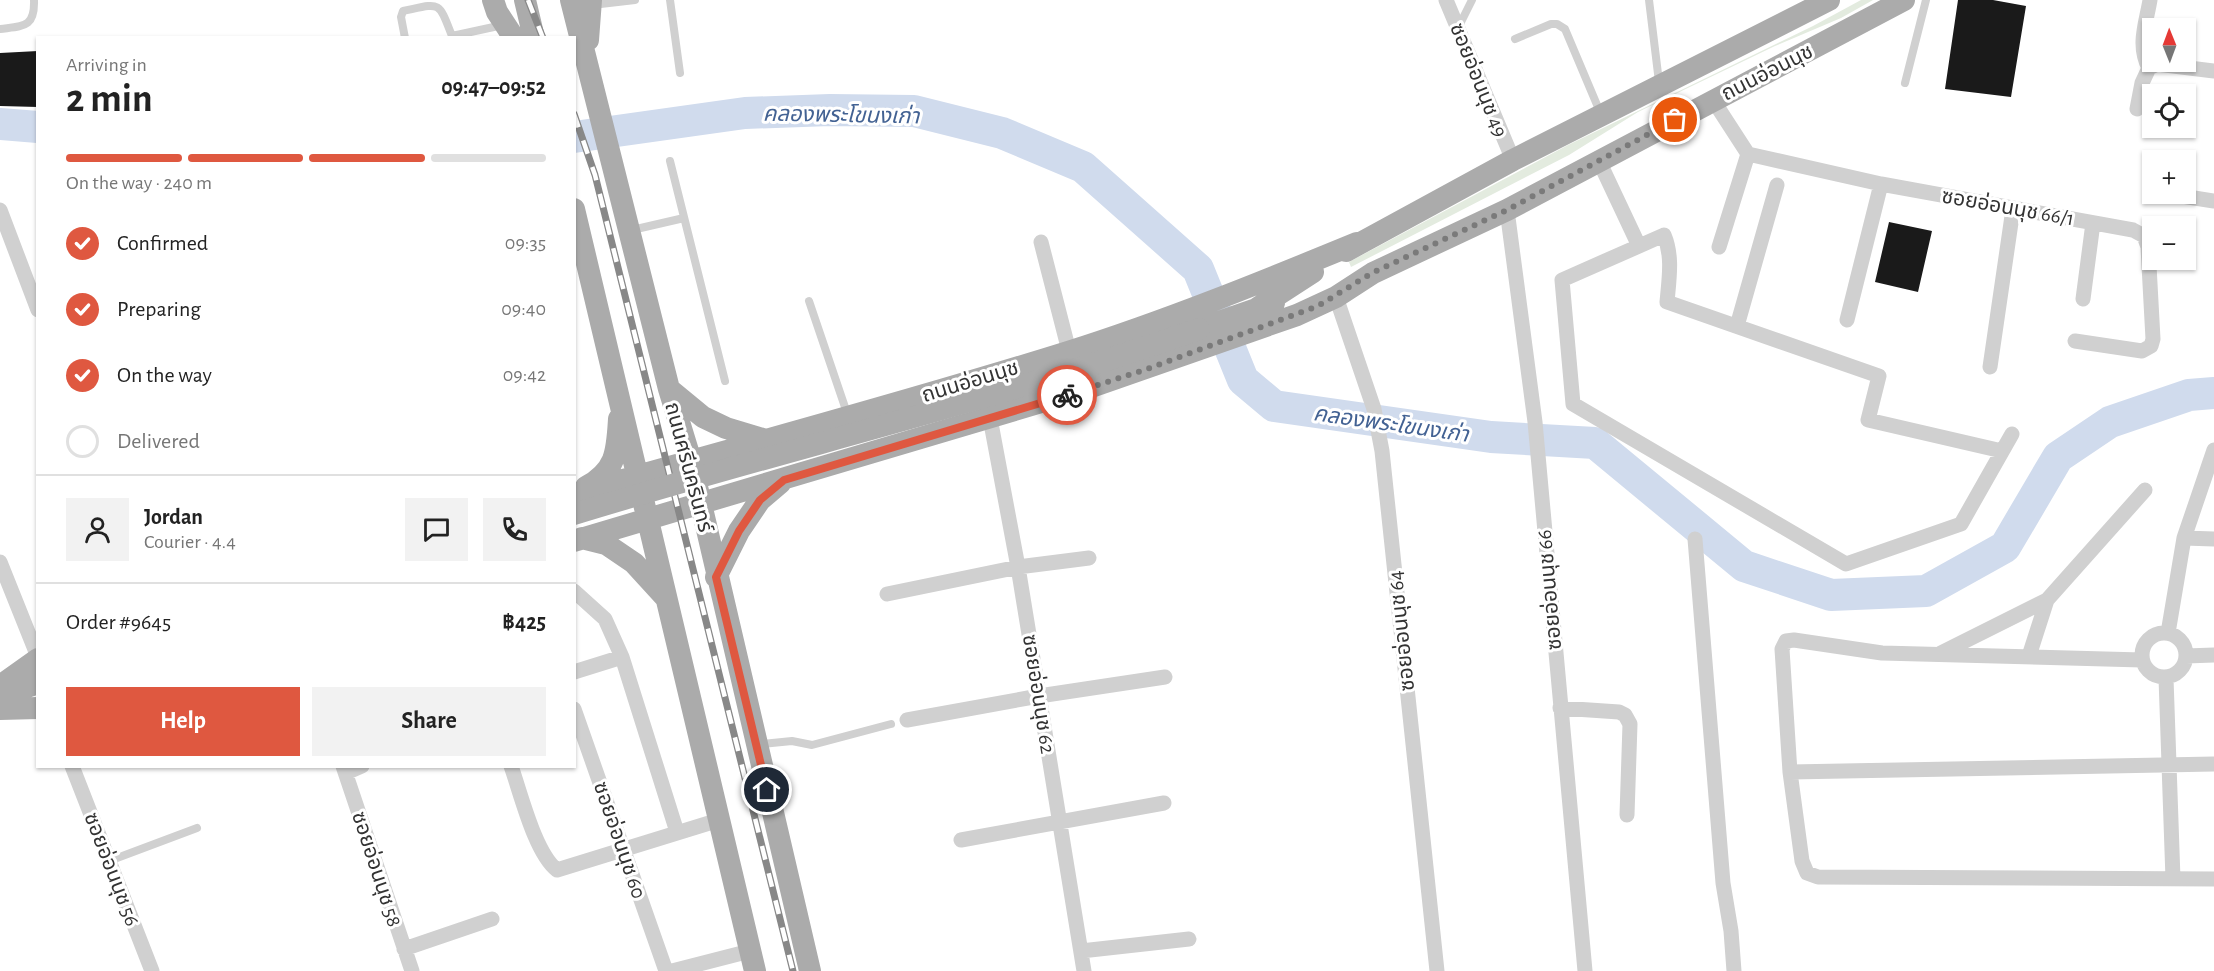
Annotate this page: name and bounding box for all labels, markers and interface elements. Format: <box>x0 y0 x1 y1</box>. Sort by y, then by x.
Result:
north arrow <box>2142 18 2196 72</box>
map controls <box>2142 18 2196 270</box>
street label: ซอยอ่อนนุช 49 <box>1444 19 1513 141</box>
street label: ถนนอ่อนนุช <box>1717 39 1817 106</box>
text: Arriving in <box>66 55 147 75</box>
text: 09:47–09:52 <box>441 76 546 98</box>
text: 2 min <box>66 80 153 119</box>
button: locate <box>2142 84 2196 138</box>
pin <box>1649 94 1700 145</box>
water label: คลองพระโขนงเก่า <box>763 102 920 127</box>
icon: bag <box>1658 103 1691 136</box>
button: + <box>2142 150 2196 204</box>
text: On the way · 240 m <box>66 173 212 193</box>
street label: ซอยอ่อนนุช 66/1 <box>1940 184 2076 231</box>
button: − <box>2142 216 2196 270</box>
icon: check <box>66 227 99 260</box>
text: Confirmed <box>117 232 208 254</box>
text: 09:35 <box>505 233 546 253</box>
icon: check <box>66 293 99 326</box>
text: Preparing <box>117 298 201 320</box>
text: 09:40 <box>501 299 546 319</box>
street label: ถนนอ่อนนุช <box>919 355 1022 408</box>
icon: check <box>66 359 99 392</box>
text: On the way <box>117 364 212 386</box>
text: 09:42 <box>503 365 546 385</box>
courier <box>1037 365 1097 425</box>
icon: bike <box>1051 379 1084 412</box>
street label: ถนนศรีนครินทร์ <box>661 400 717 535</box>
water label: คลองพระโขนงเก่า <box>1312 401 1471 446</box>
text: Delivered <box>117 430 200 452</box>
button: person <box>66 498 129 561</box>
button: chat <box>405 498 468 561</box>
button: phone <box>483 498 546 561</box>
text: Jordan <box>144 506 203 528</box>
street label: ซอยอ่อนนุช 66 <box>1532 529 1567 651</box>
text: Courier · 4.4 <box>144 532 236 552</box>
street label: ซอยอ่อนนุช 64 <box>1383 569 1420 692</box>
text: Order #9645 <box>66 611 171 633</box>
text: ฿425 <box>502 611 546 633</box>
street label: ซอยอ่อนนุช 62 <box>1017 633 1060 756</box>
button: Help <box>66 687 300 756</box>
button: Share <box>312 687 546 756</box>
pin <box>741 764 792 815</box>
icon: home <box>750 773 783 806</box>
street label: ซอยอ่อนนุช 60 <box>588 778 651 902</box>
street label: ซอยอ่อนนุช 58 <box>346 808 407 930</box>
street label: ซอยอ่อนนุช 56 <box>78 809 145 930</box>

